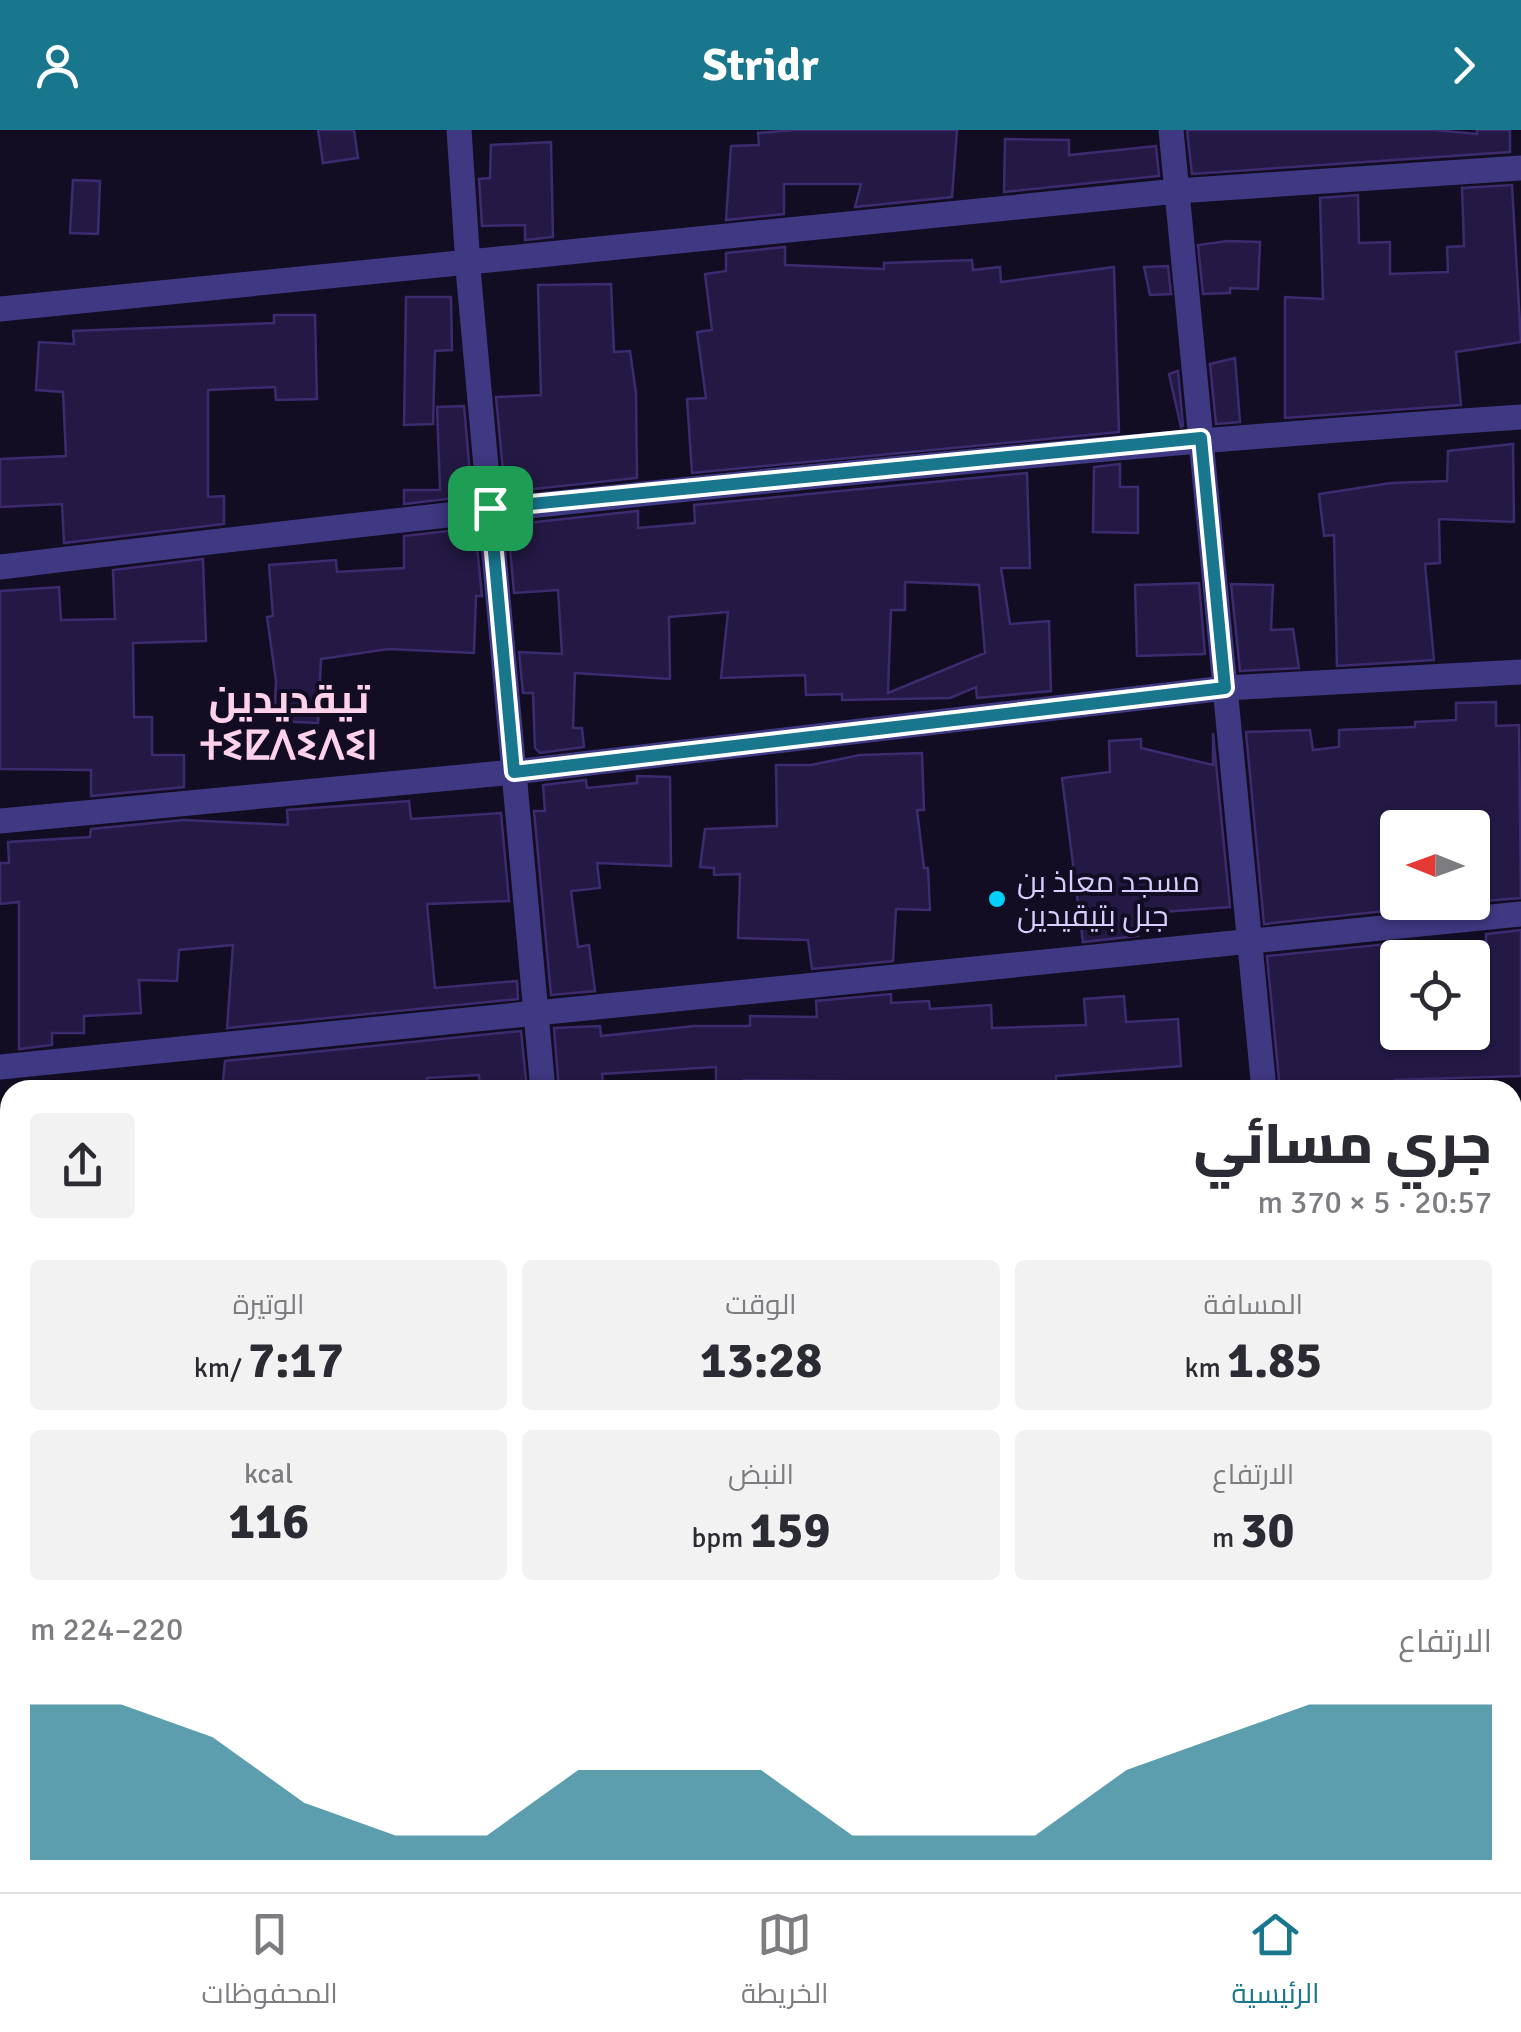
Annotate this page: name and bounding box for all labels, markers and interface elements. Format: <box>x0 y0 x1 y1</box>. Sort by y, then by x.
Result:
icon: person <box>30 38 85 93</box>
text: Stridr <box>702 38 819 93</box>
icon: forward <box>1436 38 1491 93</box>
pin <box>448 466 533 551</box>
icon: arrive <box>463 481 518 536</box>
district label: تيقديدين ⵜⵉⵇⴷⵉⴷⵉⵏ <box>200 675 378 771</box>
north arrow <box>1380 810 1490 920</box>
map controls <box>1380 810 1490 1050</box>
place label: مسجد معاذ بن جبل بتيقيدين <box>1017 864 1200 935</box>
marker: مسجد معاذ بن جبل بتيقيدين <box>986 888 1008 910</box>
button: locate <box>1380 940 1490 1050</box>
text: جري مسائي <box>1194 1111 1492 1179</box>
button: share <box>30 1113 135 1218</box>
text: 20:57 · 5 × 370 m <box>1257 1183 1492 1222</box>
text: الوتيرة <box>233 1288 305 1322</box>
text: الوقت <box>725 1288 797 1322</box>
text: المسافة <box>1204 1288 1303 1322</box>
text: 7:17 <box>248 1330 344 1392</box>
text: 13:28 <box>700 1330 822 1392</box>
text: 1.85 <box>1227 1330 1322 1392</box>
text: /km <box>194 1351 248 1385</box>
text: km <box>1184 1351 1227 1385</box>
text: kcal <box>244 1457 293 1491</box>
text: النبض <box>728 1458 794 1492</box>
text: الارتفاع <box>1212 1458 1294 1492</box>
text: 116 <box>228 1491 309 1553</box>
text: 159 <box>750 1500 831 1562</box>
text: 30 <box>1241 1500 1295 1562</box>
text: bpm <box>691 1521 750 1555</box>
text: m <box>1212 1521 1241 1555</box>
text: 220–224 m <box>30 1610 183 1649</box>
text: الارتفاع <box>1398 1622 1492 1661</box>
tab: المحفوظات <box>202 1907 338 2019</box>
tab: الخريطة <box>741 1907 828 2019</box>
tab: الرئيسية <box>1232 1907 1319 2019</box>

